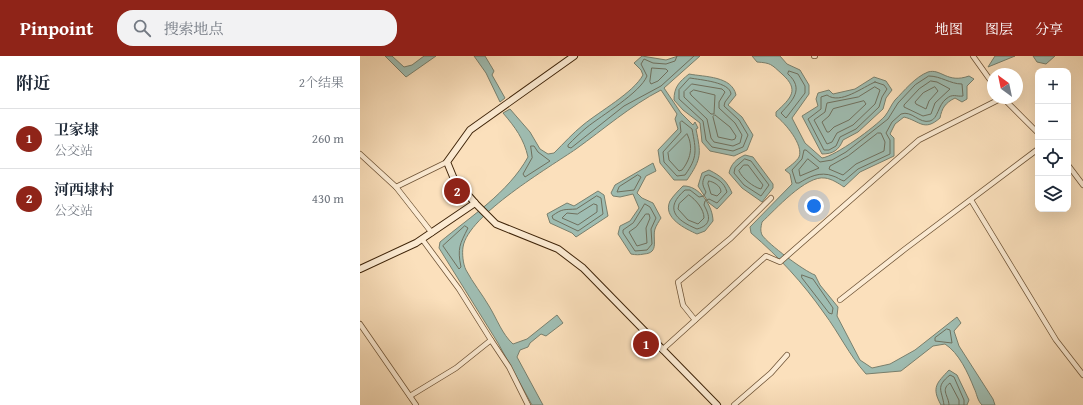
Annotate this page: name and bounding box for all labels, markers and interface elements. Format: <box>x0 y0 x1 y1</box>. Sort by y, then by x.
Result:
search box <box>117 10 397 46</box>
text: Pinpoint <box>20 14 93 42</box>
icon: search <box>131 17 153 39</box>
text: 搜索地点 <box>163 18 223 39</box>
text: 地图 <box>935 19 963 39</box>
text: 图层 <box>985 19 1013 39</box>
text: 分享 <box>1035 19 1063 39</box>
north arrow <box>987 68 1023 104</box>
map controls <box>1035 68 1071 212</box>
button: + <box>1035 68 1071 104</box>
text: 附近 <box>16 70 50 95</box>
text: 2个结果 <box>299 73 344 92</box>
button: − <box>1035 104 1071 140</box>
text: 卫家埭 <box>54 119 99 140</box>
text: 1 <box>26 129 32 148</box>
text: 260 m <box>312 129 344 148</box>
button: locate <box>1035 140 1071 176</box>
text: 公交站 <box>54 141 93 160</box>
pin: 2 <box>444 176 470 206</box>
button: layers <box>1035 176 1071 212</box>
text: 河西埭村 <box>54 179 114 200</box>
text: 2 <box>26 189 32 208</box>
text: 430 m <box>312 189 344 208</box>
your location <box>804 196 824 216</box>
text: 公交站 <box>54 201 93 220</box>
pin: 1 <box>633 329 659 359</box>

